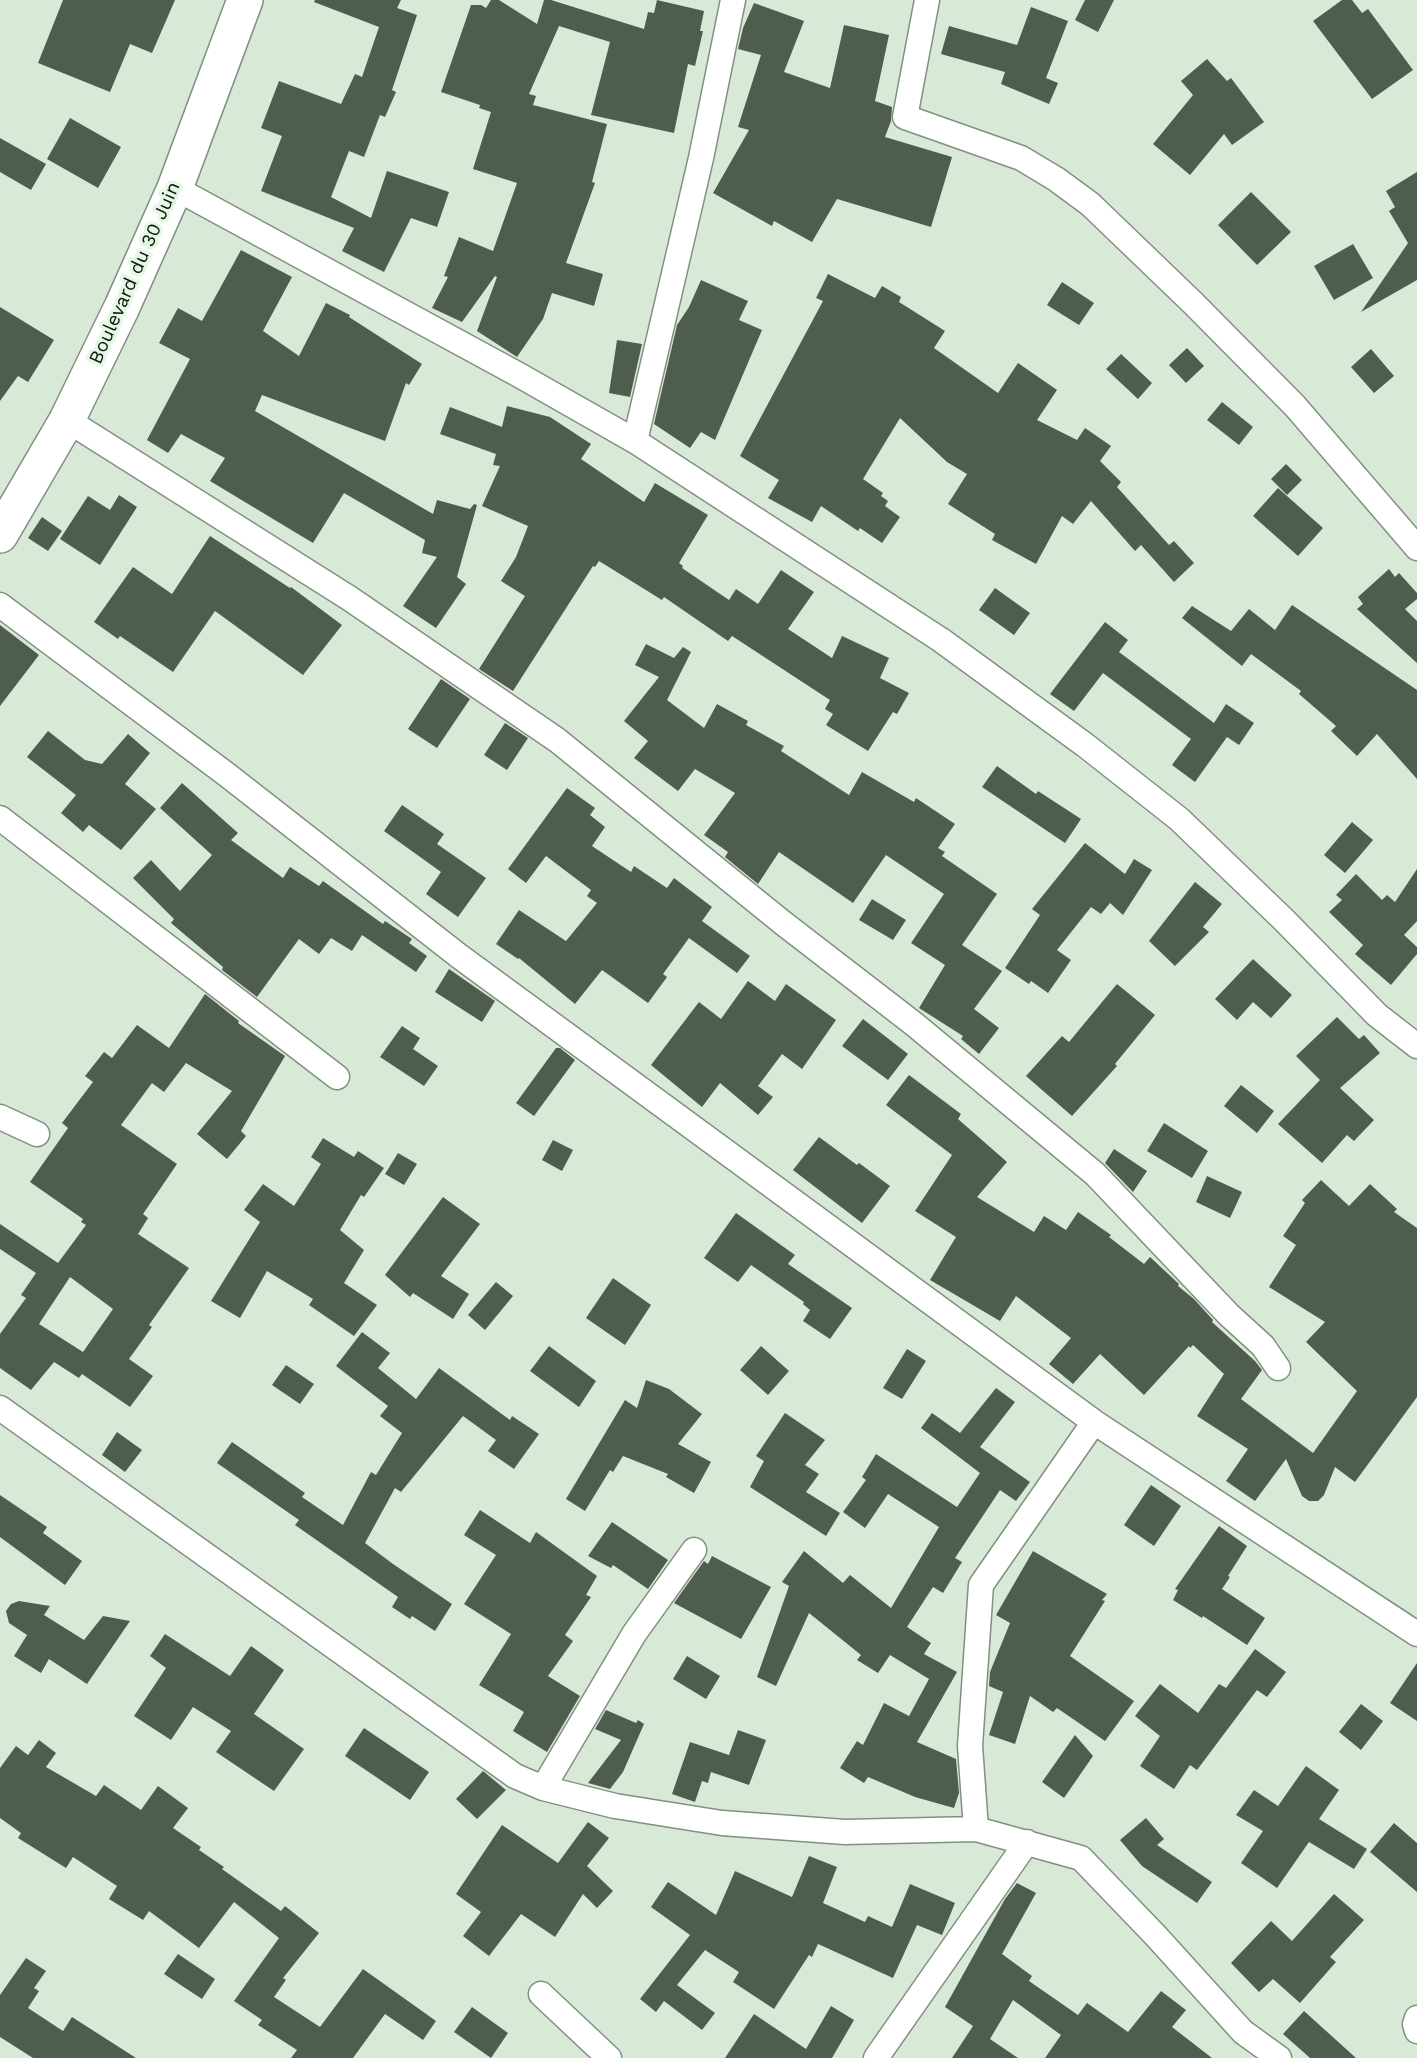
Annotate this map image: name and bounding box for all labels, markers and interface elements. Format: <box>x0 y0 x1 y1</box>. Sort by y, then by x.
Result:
street label: Boulevard du 30 Juin <box>85 178 185 368</box>

